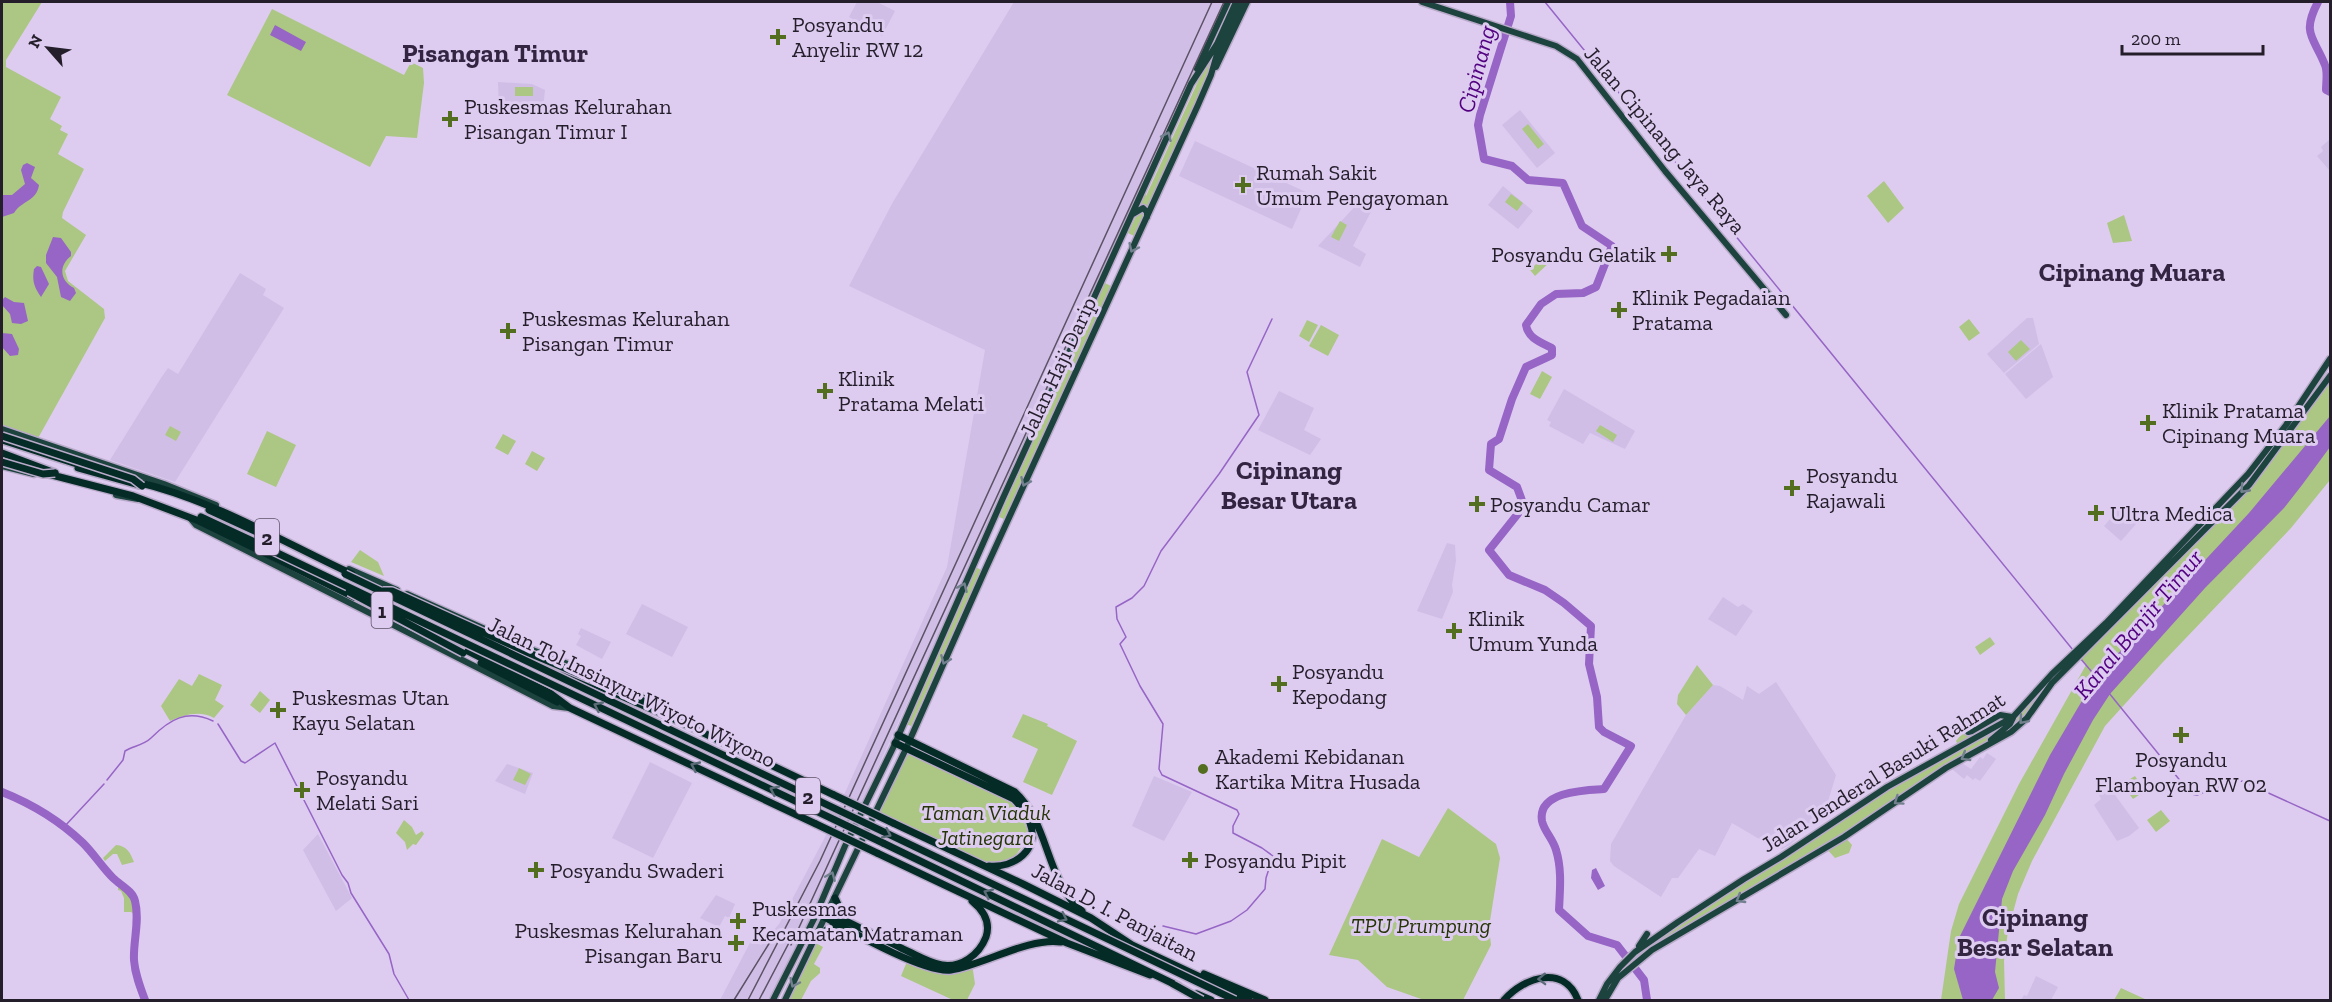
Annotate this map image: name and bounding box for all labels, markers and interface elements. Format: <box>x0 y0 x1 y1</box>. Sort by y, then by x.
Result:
place label: Posyandu Anyelir RW 12 <box>792 11 923 63</box>
north arrow <box>18 18 78 78</box>
scale bar <box>2122 18 2263 56</box>
water label: Cipinang <box>1450 21 1502 116</box>
marker: Posyandu Anyelir RW 12 <box>769 28 787 46</box>
text: 200 m <box>2131 28 2181 50</box>
text: N <box>24 31 46 51</box>
district label: Pisangan Timur <box>402 37 588 69</box>
street label: Jalan Cipinang Jaya Raya <box>1578 40 1752 240</box>
place label: Puskesmas Kelurahan Pisangan Timur I <box>464 93 672 145</box>
marker: Puskesmas Kelurahan Pisangan Timur I <box>441 110 459 128</box>
one-way arrow <box>1160 132 1172 143</box>
place label: Rumah Sakit Umum Pengayoman <box>1256 159 1449 211</box>
marker: Rumah Sakit Umum Pengayoman <box>1234 176 1252 194</box>
one-way arrow <box>1128 241 1140 252</box>
place label: Posyandu Gelatik <box>1491 241 1657 268</box>
marker: Posyandu Gelatik <box>1660 245 1678 263</box>
district label: Cipinang Muara <box>2039 256 2225 288</box>
place label: Klinik Pegadaian Pratama <box>1632 284 1791 336</box>
street label: Jalan Haji Darip <box>1014 293 1102 441</box>
marker: Klinik Pegadaian Pratama <box>1610 301 1628 319</box>
place label: Puskesmas Kelurahan Pisangan Timur <box>522 305 730 357</box>
marker: Puskesmas Kelurahan Pisangan Timur <box>499 322 517 340</box>
place label: Klinik Pratama Melati <box>838 365 984 417</box>
marker: Klinik Pratama Melati <box>816 382 834 400</box>
place label: Klinik Pratama Cipinang Muara <box>2162 397 2316 449</box>
marker: Klinik Pratama Cipinang Muara <box>2139 414 2157 432</box>
district label: Cipinang Besar Utara <box>1221 454 1357 516</box>
place label: Posyandu Rajawali <box>1806 462 1899 514</box>
one-way arrow <box>1020 476 1032 487</box>
marker: Posyandu Rajawali <box>1783 479 1801 497</box>
one-way arrow <box>2241 481 2252 492</box>
place label: Posyandu Camar <box>1490 491 1651 518</box>
marker: Posyandu Camar <box>1468 495 1486 513</box>
place label: Ultra Medica <box>2110 500 2233 527</box>
marker: Ultra Medica <box>2087 504 2105 522</box>
road number: 2 <box>255 519 279 555</box>
water label: Kanal Banjir Timur <box>2067 543 2209 705</box>
one-way arrow <box>956 582 968 593</box>
road number: 1 <box>372 592 392 628</box>
place label: Klinik Umum Yunda <box>1468 605 1598 657</box>
street label: Jalan Tol Insinyur Wiyoto Wiyono <box>484 610 780 774</box>
marker: Klinik Umum Yunda <box>1445 622 1463 640</box>
one-way arrow <box>940 653 952 664</box>
place label: Posyandu Kepodang <box>1292 658 1387 710</box>
marker: Posyandu Kepodang <box>1270 675 1288 693</box>
place label: Puskesmas Utan Kayu Selatan <box>292 684 449 736</box>
street label: Jalan Jenderal Basuki Rahmat <box>1756 685 2010 858</box>
marker: Puskesmas Utan Kayu Selatan <box>269 701 287 719</box>
one-way arrow <box>594 701 605 713</box>
one-way arrow <box>2020 713 2031 724</box>
marker: Posyandu Flamboyan RW 02 <box>2172 726 2190 744</box>
place label: Akademi Kebidanan Kartika Mitra Husada <box>1215 743 1421 795</box>
place label: Posyandu Flamboyan RW 02 <box>2095 746 2267 798</box>
one-way arrow <box>1961 749 1971 761</box>
one-way arrow <box>691 762 702 774</box>
marker: Akademi Kebidanan Kartika Mitra Husada <box>1196 762 1210 776</box>
place label: Posyandu Melati Sari <box>316 764 419 816</box>
road number: 2 <box>796 778 820 814</box>
marker: Posyandu Melati Sari <box>293 781 311 799</box>
one-way arrow <box>770 785 781 797</box>
one-way arrow <box>1893 794 1904 805</box>
park label: Taman Viaduk Jatinegara <box>921 799 1051 851</box>
one-way arrow <box>881 827 892 838</box>
place label: Posyandu Pipit <box>1204 847 1347 874</box>
marker: Posyandu Pipit <box>1181 851 1199 869</box>
place label: Posyandu Swaderi <box>550 857 724 884</box>
street label: Jalan D. I. Panjaitan <box>1027 857 1203 967</box>
marker: Posyandu Swaderi <box>527 861 545 879</box>
one-way arrow <box>824 872 836 883</box>
one-way arrow <box>983 888 994 900</box>
one-way arrow <box>1736 892 1746 904</box>
place label: Puskesmas Kecamatan Matraman <box>752 895 963 947</box>
district label: Cipinang Besar Selatan <box>1957 901 2114 963</box>
one-way arrow <box>1057 911 1068 923</box>
marker: Puskesmas Kecamatan Matraman <box>729 912 747 930</box>
park label: TPU Prumpung <box>1351 912 1492 939</box>
place label: Puskesmas Kelurahan Pisangan Baru <box>514 917 723 969</box>
marker: Puskesmas Kelurahan Pisangan Baru <box>727 934 745 952</box>
one-way arrow <box>1538 972 1547 985</box>
one-way arrow <box>789 976 801 987</box>

